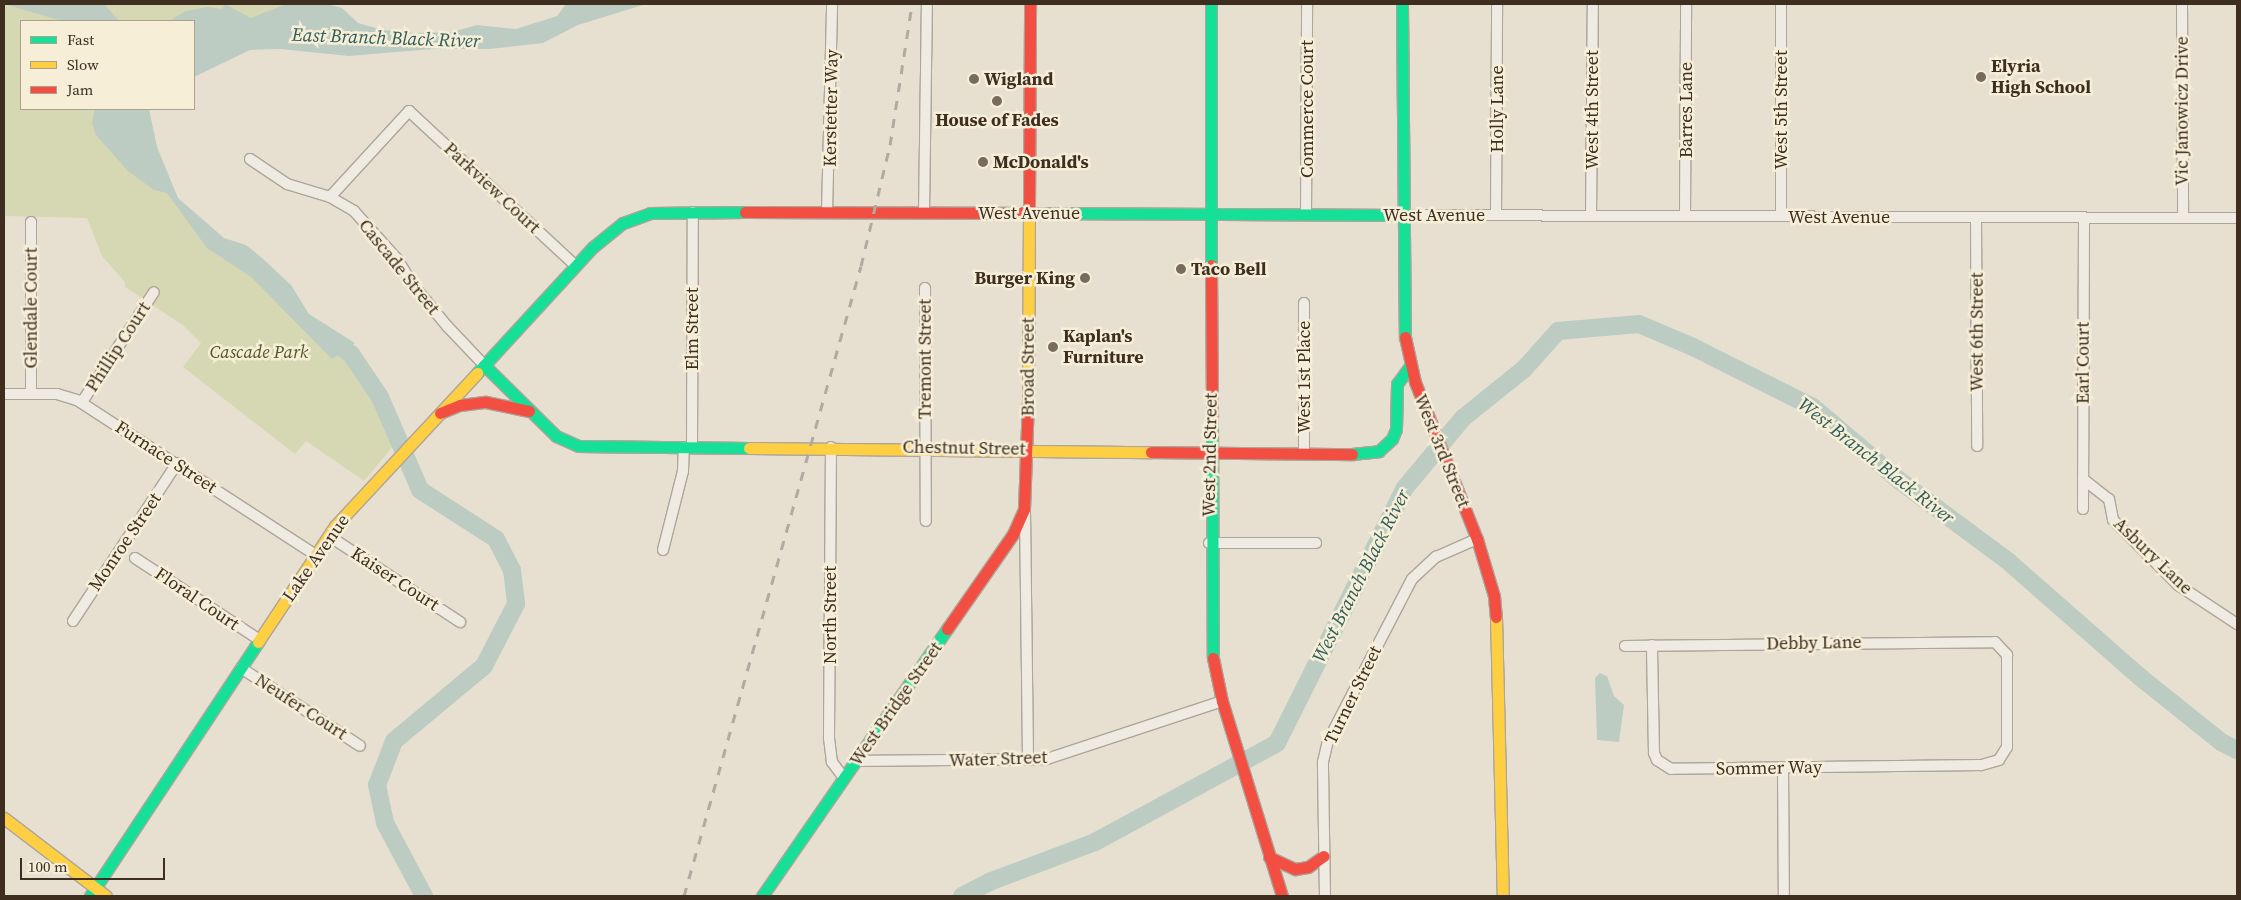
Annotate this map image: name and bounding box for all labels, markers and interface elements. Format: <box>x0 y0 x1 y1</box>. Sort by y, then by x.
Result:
legend <box>20 20 195 110</box>
water label: East Branch Black River <box>291 23 481 53</box>
text: Fast <box>67 29 94 50</box>
street label: Vic Janowicz Drive <box>2171 36 2193 186</box>
street label: Commerce Court <box>1296 40 1318 178</box>
street label: Kerstetter Way <box>819 49 843 167</box>
street label: West 4th Street <box>1581 50 1603 170</box>
street label: West 5th Street <box>1770 50 1792 170</box>
text: Slow <box>67 54 99 75</box>
place label: Elyria High School <box>1991 56 2091 98</box>
street label: Barres Lane <box>1675 62 1697 158</box>
street label: Holly Lane <box>1486 65 1508 153</box>
place label: Wigland <box>984 68 1053 90</box>
marker: Elyria High School <box>1975 71 1987 83</box>
marker: Wigland <box>968 73 980 85</box>
text: Jam <box>67 79 93 100</box>
marker: House of Fades <box>991 95 1003 107</box>
place label: House of Fades <box>935 109 1059 131</box>
street label: Parkview Court <box>439 138 545 238</box>
place label: McDonald's <box>993 151 1089 173</box>
marker: McDonald's <box>977 156 989 168</box>
street label: West Avenue <box>978 202 1080 224</box>
street label: West Avenue <box>1383 204 1485 226</box>
street label: West Avenue <box>1788 206 1890 228</box>
street label: Cascade Street <box>354 215 444 319</box>
street label: Glendale Court <box>20 247 42 369</box>
place label: Taco Bell <box>1191 258 1267 280</box>
marker: Taco Bell <box>1175 263 1187 275</box>
place label: Burger King <box>974 267 1075 289</box>
marker: Burger King <box>1079 272 1091 284</box>
street label: West 6th Street <box>1966 272 1988 392</box>
street label: Elm Street <box>681 287 703 371</box>
street label: Phillip Court <box>81 298 155 396</box>
street label: Tremont Street <box>914 299 936 419</box>
street label: Broad Street <box>1017 318 1039 416</box>
street label: West 1st Place <box>1293 321 1315 433</box>
street label: Earl Court <box>2072 322 2094 404</box>
place label: Kaplan's Furniture <box>1063 326 1144 368</box>
park label: Cascade Park <box>210 341 308 363</box>
marker: Kaplan's Furniture <box>1047 341 1059 353</box>
street label: West 3rd Street <box>1409 391 1475 511</box>
street label: West 2nd Street <box>1198 393 1222 517</box>
water label: West Branch Black River <box>1794 393 1958 529</box>
street label: Furnace Street <box>111 416 221 498</box>
street label: Chestnut Street <box>902 436 1026 460</box>
water label: West Branch Black River <box>1307 486 1415 666</box>
street label: Monroe Street <box>84 489 166 595</box>
street label: Lake Avenue <box>278 510 354 606</box>
street label: Asbury Lane <box>2109 513 2197 599</box>
street label: Kaiser Court <box>347 543 443 615</box>
street label: Floral Court <box>151 563 243 635</box>
street label: North Street <box>819 566 841 664</box>
street label: Debby Lane <box>1766 631 1862 655</box>
street label: West Bridge Street <box>845 638 947 770</box>
street label: Turner Street <box>1320 642 1386 748</box>
street label: Neufer Court <box>251 669 351 745</box>
street label: Water Street <box>948 746 1048 772</box>
street label: Sommer Way <box>1715 756 1823 780</box>
scale bar <box>22 848 168 880</box>
text: 100 m <box>28 856 68 877</box>

